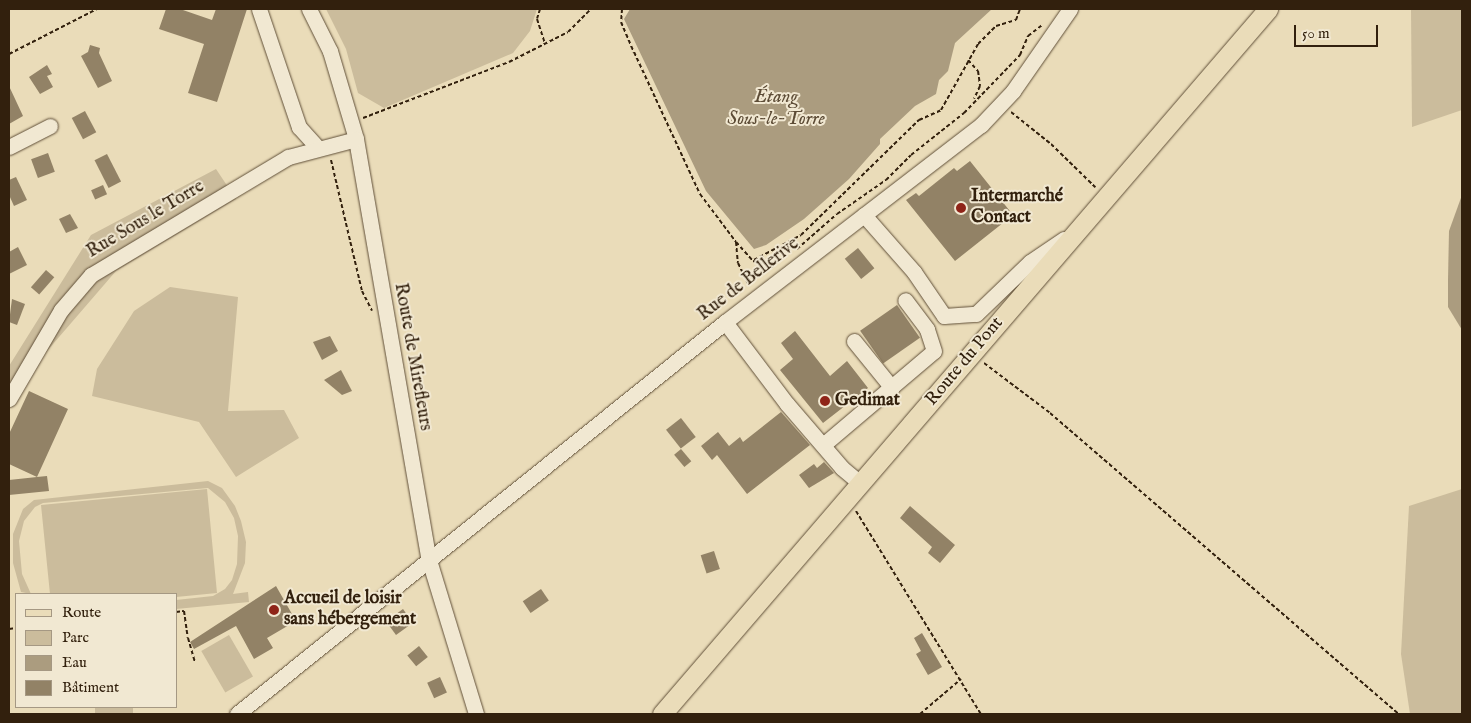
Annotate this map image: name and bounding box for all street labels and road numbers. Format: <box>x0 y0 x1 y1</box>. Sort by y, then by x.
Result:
street label: Rue Sous le Torre <box>83 176 209 264</box>
street label: Rue de Bellerive <box>694 234 804 326</box>
street label: Route de Mirefleurs <box>388 281 436 433</box>
street label: Route du Pont <box>922 313 1008 411</box>

